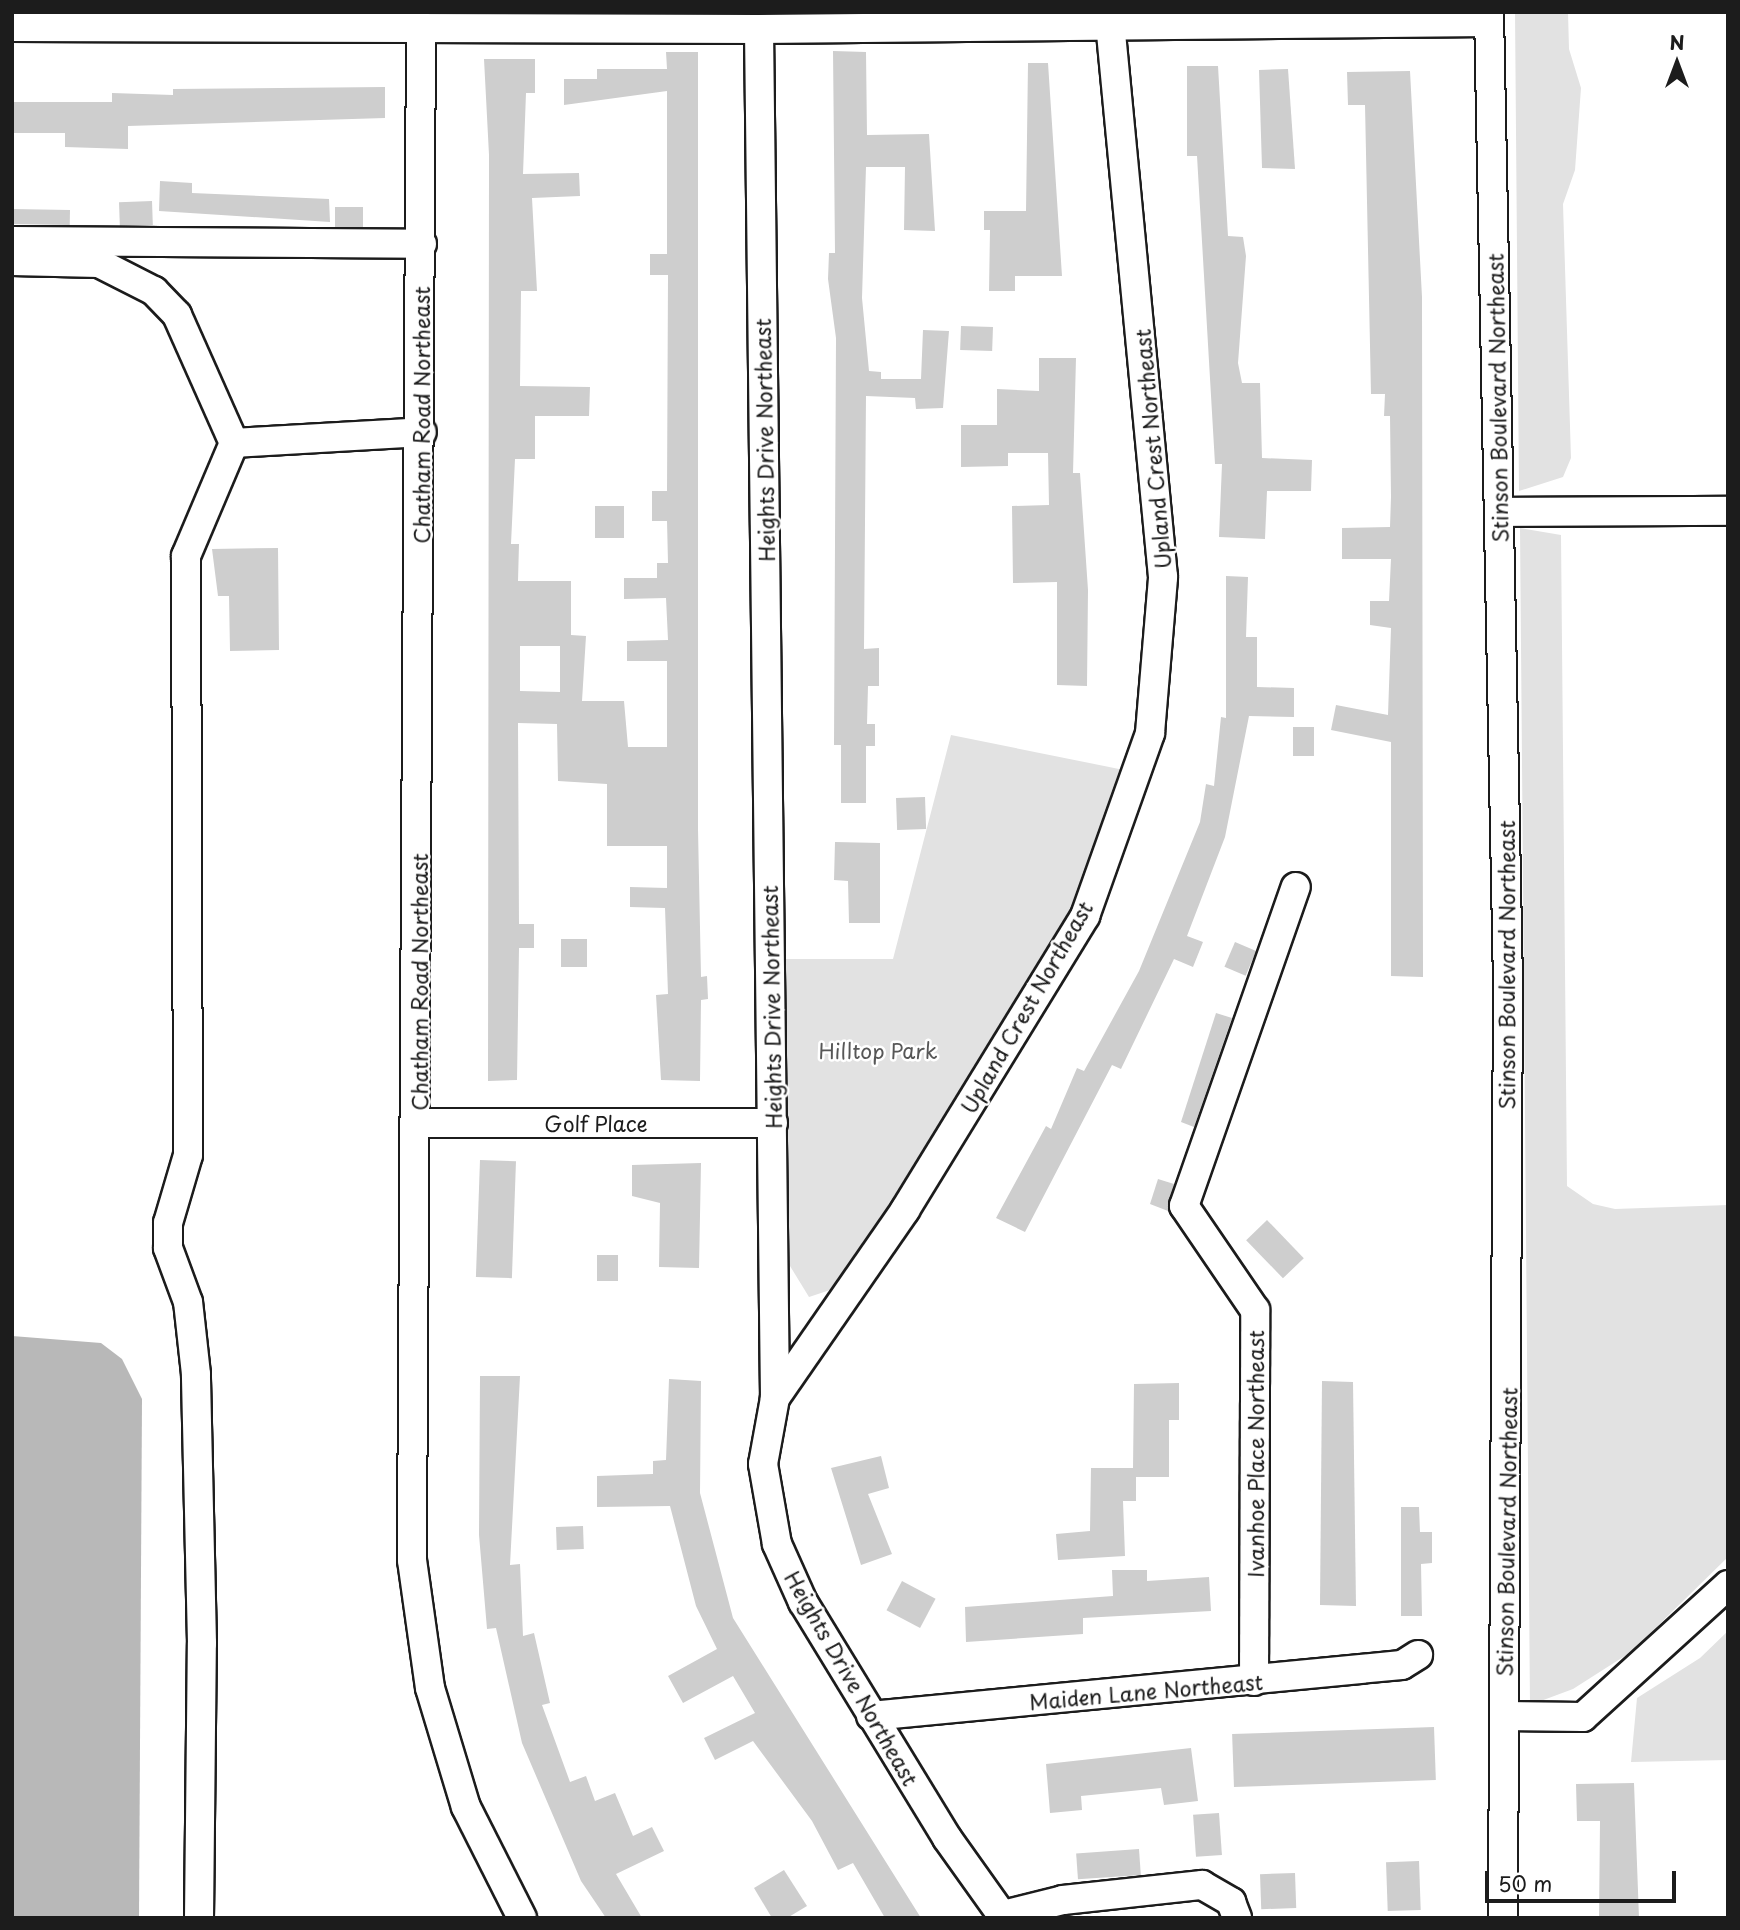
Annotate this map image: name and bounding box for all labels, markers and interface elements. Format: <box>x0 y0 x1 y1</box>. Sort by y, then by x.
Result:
north arrow <box>1642 28 1712 98</box>
text: N <box>1669 28 1685 56</box>
street label: Stinson Boulevard Northeast <box>1482 253 1512 543</box>
street label: Chatham Road Northeast <box>408 286 434 544</box>
street label: Heights Drive Northeast <box>749 318 779 562</box>
street label: Upland Crest Northeast <box>1129 328 1175 570</box>
street label: Stinson Boulevard Northeast <box>1493 821 1519 1109</box>
street label: Chatham Road Northeast <box>406 853 432 1111</box>
street label: Heights Drive Northeast <box>756 885 786 1129</box>
street label: Upland Crest Northeast <box>955 896 1097 1118</box>
park label: Hilltop Park <box>818 1037 938 1063</box>
street label: Golf Place <box>544 1110 648 1136</box>
street label: Ivanhoe Place Northeast <box>1242 1330 1268 1578</box>
street label: Stinson Boulevard Northeast <box>1491 1387 1521 1677</box>
street label: Heights Drive Northeast <box>780 1566 924 1790</box>
street label: Maiden Lane Northeast <box>1027 1668 1265 1714</box>
scale bar <box>1488 1856 1679 1900</box>
text: 50 m <box>1498 1867 1552 1899</box>

